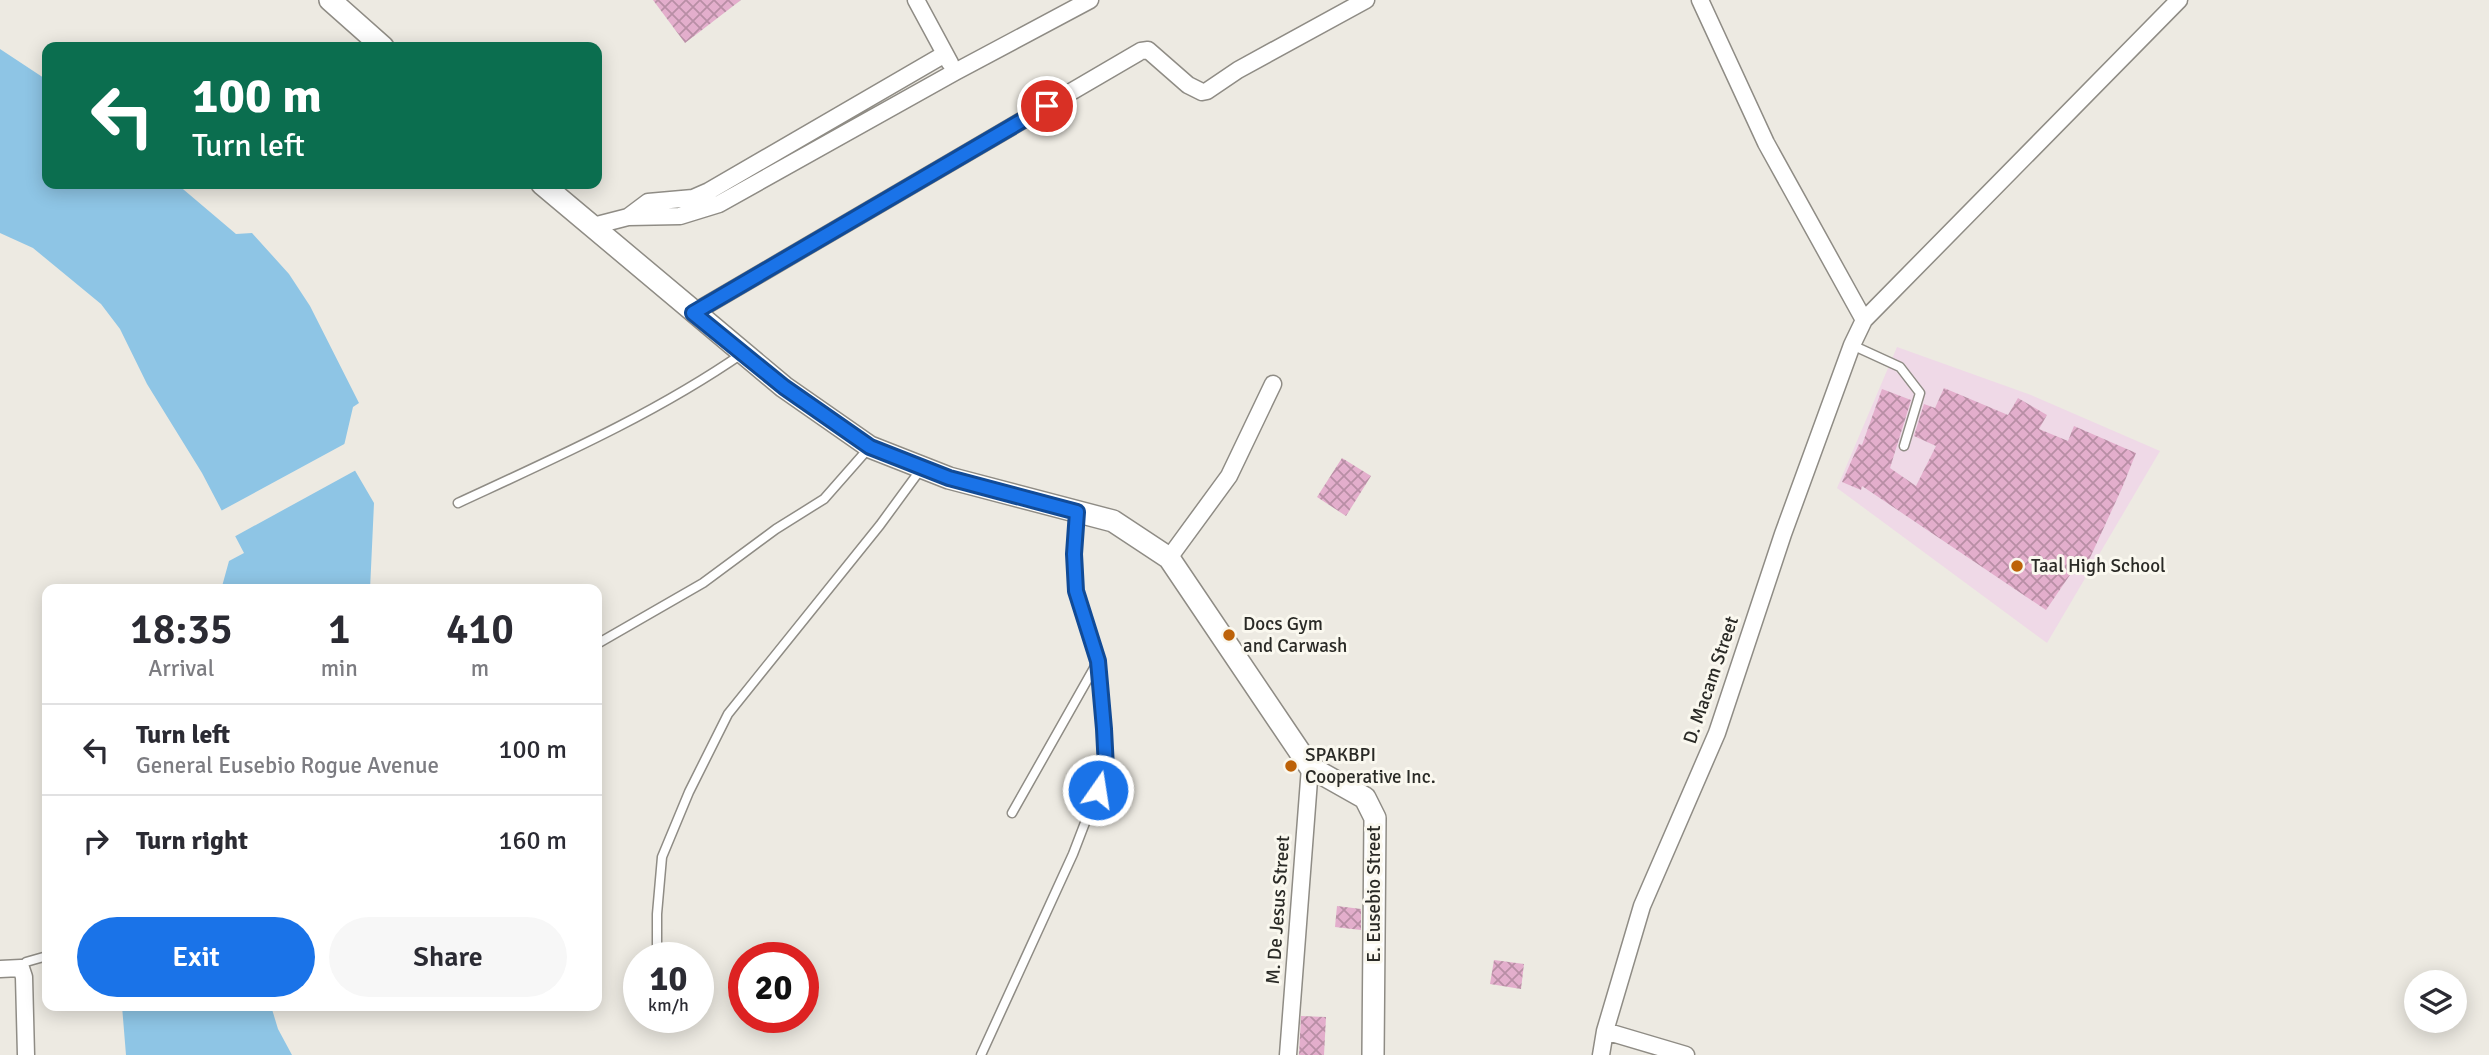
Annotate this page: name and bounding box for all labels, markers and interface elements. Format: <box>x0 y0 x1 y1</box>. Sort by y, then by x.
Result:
text: 100 m <box>192 66 322 126</box>
icon: left <box>77 70 168 161</box>
pin <box>1017 76 1077 136</box>
icon: arrive <box>1028 87 1066 125</box>
text: Turn left <box>192 126 305 165</box>
place label: Taal High School <box>2031 554 2166 578</box>
marker: Taal High School <box>2009 558 2025 574</box>
text: 18:35 <box>130 604 233 655</box>
text: 1 <box>328 604 351 655</box>
text: 410 <box>446 604 514 655</box>
place label: Docs Gym and Carwash <box>1243 612 1347 658</box>
street label: D. Macam Street <box>1678 613 1744 747</box>
marker: Docs Gym and Carwash <box>1221 627 1237 643</box>
text: Arrival <box>148 654 214 683</box>
text: min <box>321 654 358 683</box>
text: m <box>471 654 489 683</box>
text: Turn left <box>136 719 230 751</box>
icon: left <box>77 731 115 769</box>
text: 100 m <box>498 734 567 766</box>
place label: SPAKBPI Cooperative Inc. <box>1305 743 1436 789</box>
text: General Eusebio Rogue Avenue <box>136 751 439 780</box>
position arrow <box>1061 753 1135 827</box>
marker: SPAKBPI Cooperative Inc. <box>1283 758 1299 774</box>
icon: right <box>77 822 115 860</box>
text: Turn right <box>136 825 248 857</box>
text: 160 m <box>498 825 567 857</box>
street label: E. Eusebio Street <box>1362 825 1386 963</box>
street label: M. De Jesus Street <box>1261 834 1295 985</box>
button: Exit <box>77 917 315 997</box>
button: Share <box>329 917 567 997</box>
speed limit sign: 20 <box>728 942 819 1033</box>
text: 10 <box>650 957 687 1000</box>
map controls <box>2404 970 2467 1033</box>
button: layers <box>2404 970 2467 1033</box>
text: km/h <box>648 994 689 1016</box>

